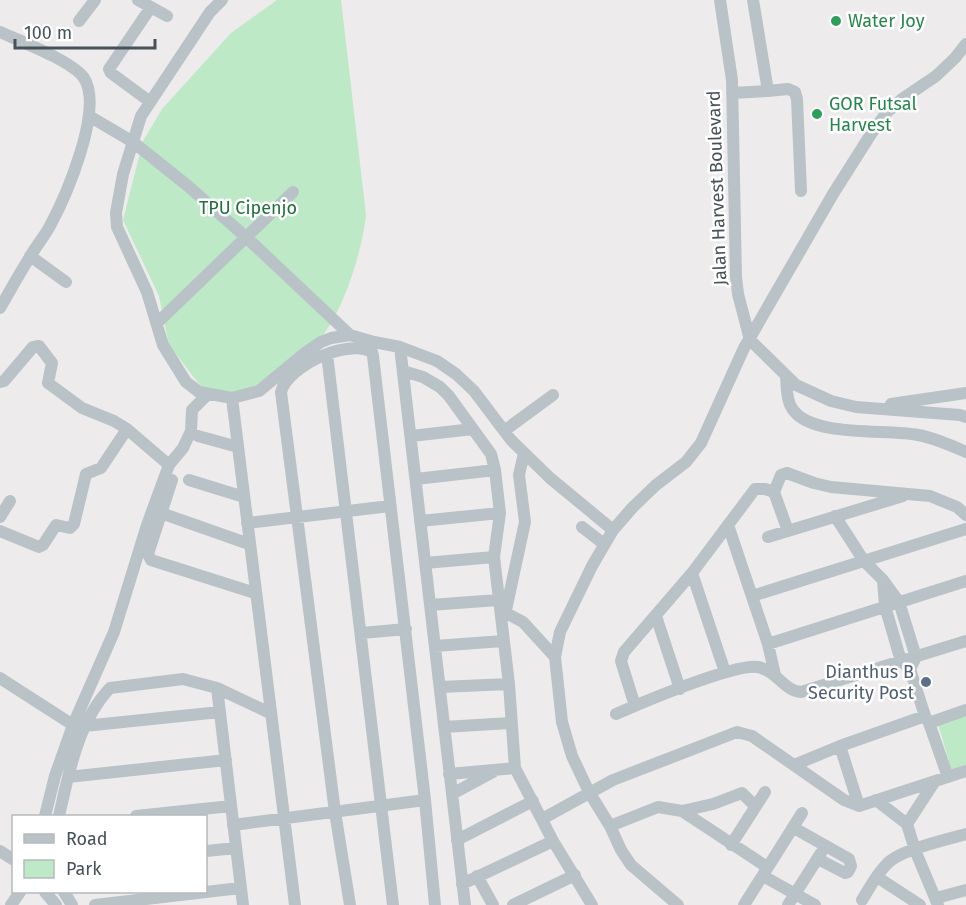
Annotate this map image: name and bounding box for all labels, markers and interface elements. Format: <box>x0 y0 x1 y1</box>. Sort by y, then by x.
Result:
place label: Water Joy <box>848 10 925 32</box>
scale bar <box>15 12 154 50</box>
marker: Water Joy <box>829 14 843 28</box>
text: 100 m <box>24 22 72 44</box>
street label: Jalan Harvest Boulevard <box>703 90 731 286</box>
place label: GOR Futsal Harvest <box>829 93 917 136</box>
marker: GOR Futsal Harvest <box>810 107 824 121</box>
park label: TPU Cipenjo <box>199 197 297 219</box>
place label: Dianthus B Security Post <box>808 661 914 704</box>
marker: Dianthus B Security Post <box>919 675 933 689</box>
legend <box>12 815 207 893</box>
text: Road <box>66 828 108 850</box>
text: Park <box>66 858 102 880</box>

